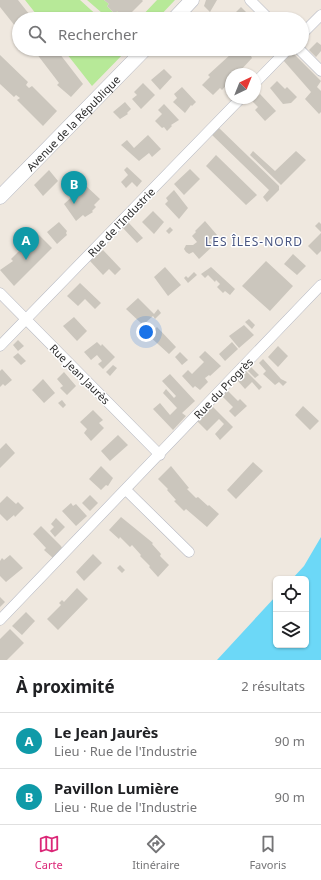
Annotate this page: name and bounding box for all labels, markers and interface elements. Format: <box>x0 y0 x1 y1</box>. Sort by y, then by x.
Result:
search box <box>12 12 309 56</box>
icon: search <box>26 23 48 45</box>
text: Rechercher <box>58 24 138 44</box>
north arrow <box>225 68 261 104</box>
street label: Avenue de la République <box>23 72 123 174</box>
pin: B <box>61 171 87 204</box>
street label: Rue de l'Industrie <box>84 184 158 260</box>
pin: A <box>13 227 39 260</box>
district label: LES ÎLES-NORD <box>205 233 303 250</box>
your location <box>136 322 156 342</box>
street label: Rue Jean Jaurès <box>47 341 113 407</box>
street label: Rue du Progrès <box>190 354 256 422</box>
map controls <box>273 576 309 648</box>
button: locate <box>273 576 309 612</box>
button: layers <box>273 612 309 648</box>
text: À proximité <box>16 675 115 698</box>
text: 2 résultats <box>241 677 305 695</box>
text: Le Jean Jaurès <box>54 722 158 742</box>
text: A <box>25 732 34 750</box>
text: 90 m <box>275 732 305 750</box>
text: Lieu · Rue de l'Industrie <box>54 742 197 760</box>
text: Pavillon Lumière <box>54 778 179 798</box>
text: B <box>25 788 33 806</box>
text: 90 m <box>275 788 305 806</box>
text: Lieu · Rue de l'Industrie <box>54 798 197 816</box>
tab: Carte <box>35 833 63 872</box>
tab: Itinéraire <box>132 833 180 872</box>
tab: Favoris <box>249 833 286 872</box>

